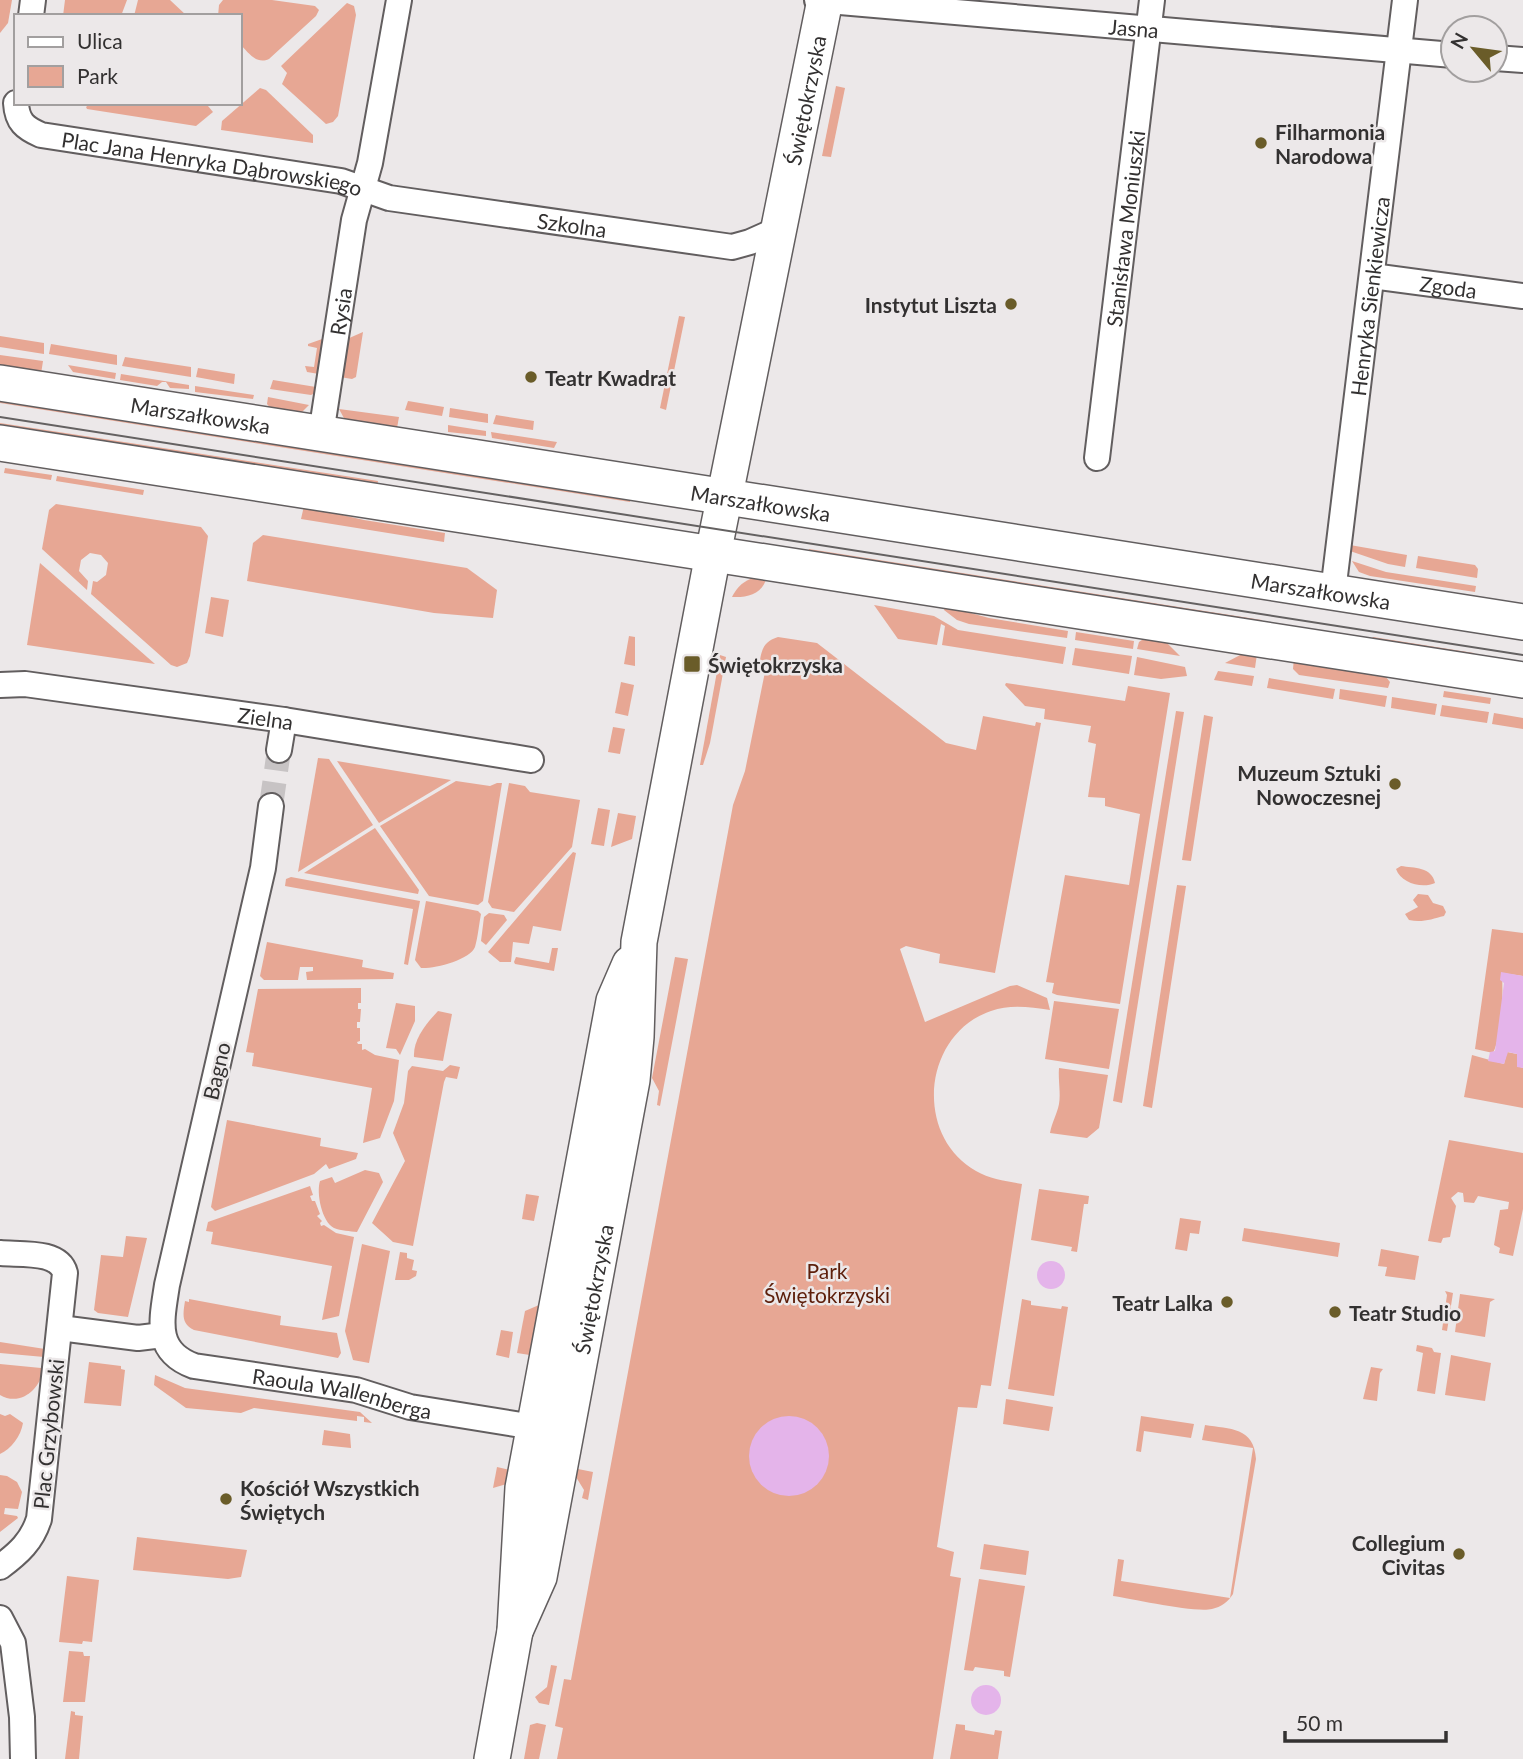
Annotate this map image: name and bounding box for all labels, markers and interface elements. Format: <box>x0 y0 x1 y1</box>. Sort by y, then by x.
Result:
street label: Jasna <box>1108 13 1160 42</box>
legend <box>14 14 242 105</box>
north arrow <box>1439 14 1509 84</box>
text: Ulica <box>77 28 123 53</box>
text: N <box>1445 29 1472 52</box>
street label: Świętokrzyska <box>779 33 830 167</box>
text: Park <box>77 63 118 88</box>
place label: Filharmonia Narodowa <box>1275 119 1385 168</box>
street label: Plac Jana Henryka Dąbrowskiego <box>60 126 366 200</box>
street label: Stanisława Moniuszki <box>1100 129 1149 328</box>
marker: Filharmonia Narodowa <box>1253 135 1269 151</box>
street label: Henryka Sienkiewicza <box>1344 195 1394 397</box>
street label: Szkolna <box>536 207 608 241</box>
street label: Zgoda <box>1418 270 1478 302</box>
street label: Rysia <box>324 286 356 337</box>
place label: Instytut Liszta <box>865 292 997 317</box>
marker: Instytut Liszta <box>1003 296 1019 312</box>
place label: Teatr Kwadrat <box>545 365 676 390</box>
marker: Teatr Kwadrat <box>523 369 539 385</box>
street label: Marszałkowska <box>129 391 272 438</box>
street label: Marszałkowska <box>689 479 832 526</box>
street label: Marszałkowska <box>1249 567 1393 614</box>
place label: Świętokrzyska <box>708 652 843 677</box>
marker: Świętokrzyska <box>682 654 702 674</box>
street label: Zielna <box>236 701 295 734</box>
place label: Muzeum Sztuki Nowoczesnej <box>1237 760 1381 809</box>
marker: Muzeum Sztuki Nowoczesnej <box>1387 776 1403 792</box>
street label: Bagno <box>197 1040 235 1102</box>
street label: Świętokrzyska <box>568 1222 617 1356</box>
park label: Park Świętokrzyski <box>764 1258 890 1307</box>
place label: Teatr Lalka <box>1112 1290 1213 1315</box>
marker: Teatr Lalka <box>1219 1294 1235 1310</box>
place label: Teatr Studio <box>1349 1300 1461 1325</box>
marker: Teatr Studio <box>1327 1304 1343 1320</box>
street label: Plac Grzybowski <box>28 1358 68 1510</box>
street label: Raoula Wallenberga <box>251 1362 434 1423</box>
place label: Kościół Wszystkich Świętych <box>240 1475 420 1524</box>
marker: Kościół Wszystkich Świętych <box>218 1491 234 1507</box>
place label: Collegium Civitas <box>1352 1530 1445 1579</box>
marker: Collegium Civitas <box>1451 1546 1467 1562</box>
scale bar <box>1285 1700 1446 1744</box>
text: 50 m <box>1296 1710 1343 1735</box>

